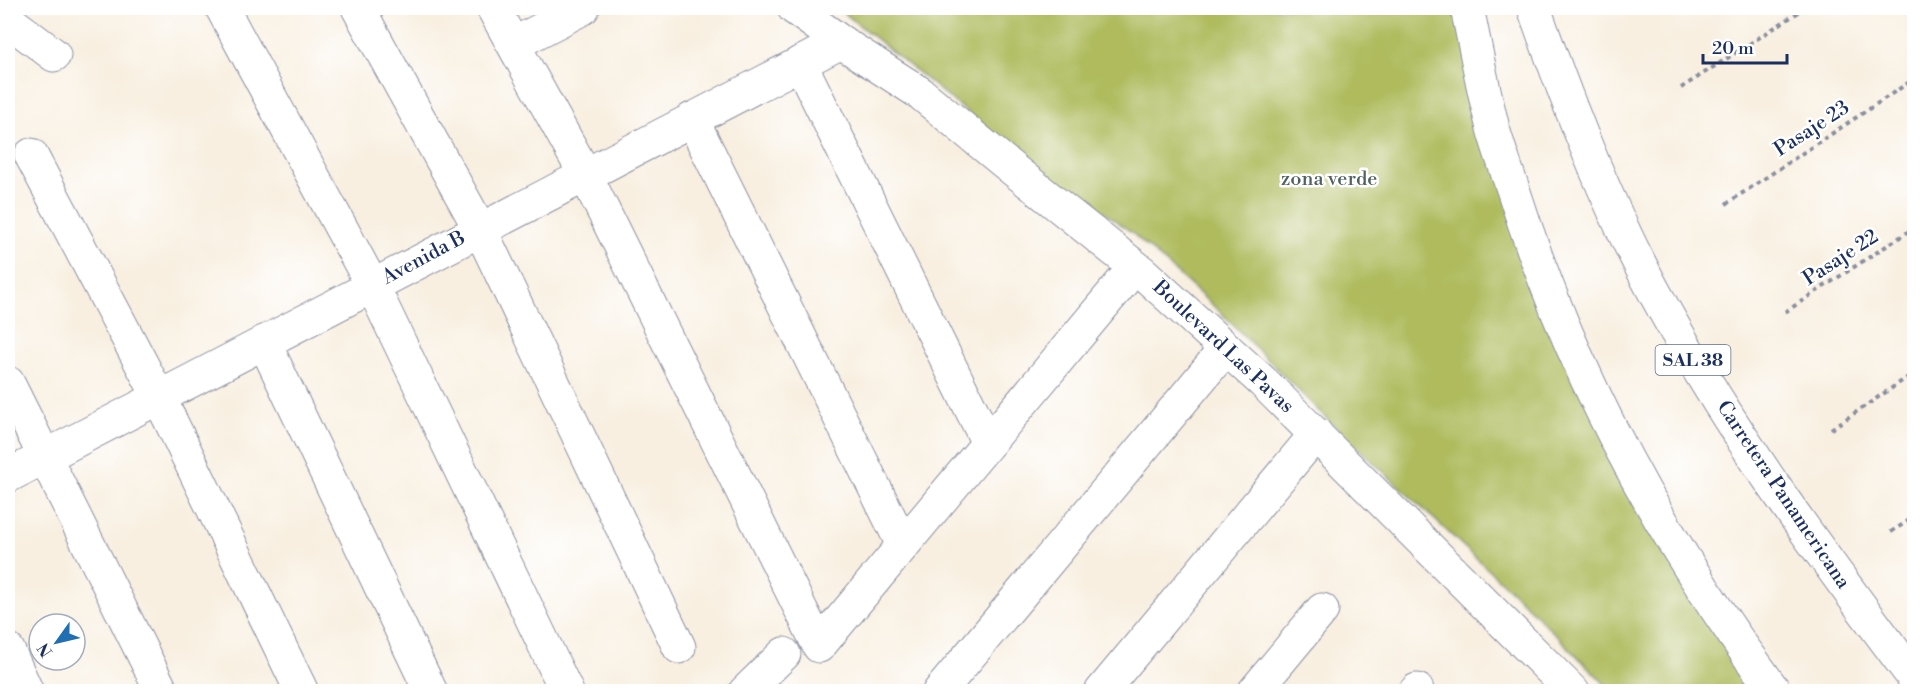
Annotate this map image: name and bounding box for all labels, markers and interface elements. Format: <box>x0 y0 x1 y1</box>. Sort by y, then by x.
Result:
scale bar <box>1703 27 1787 65</box>
text: 20 m <box>1712 37 1754 60</box>
street label: Pasaje 23 <box>1770 95 1854 163</box>
park label: zona verde <box>1281 167 1377 192</box>
street label: Pasaje 22 <box>1799 224 1883 292</box>
street label: Avenida B <box>377 226 470 291</box>
street label: Boulevard Las Pavas <box>1146 274 1299 419</box>
road number: SAL 38 <box>1656 345 1730 375</box>
street label: Carretera Panamericana <box>1711 396 1856 595</box>
north arrow <box>27 612 87 672</box>
text: N <box>33 639 57 661</box>

